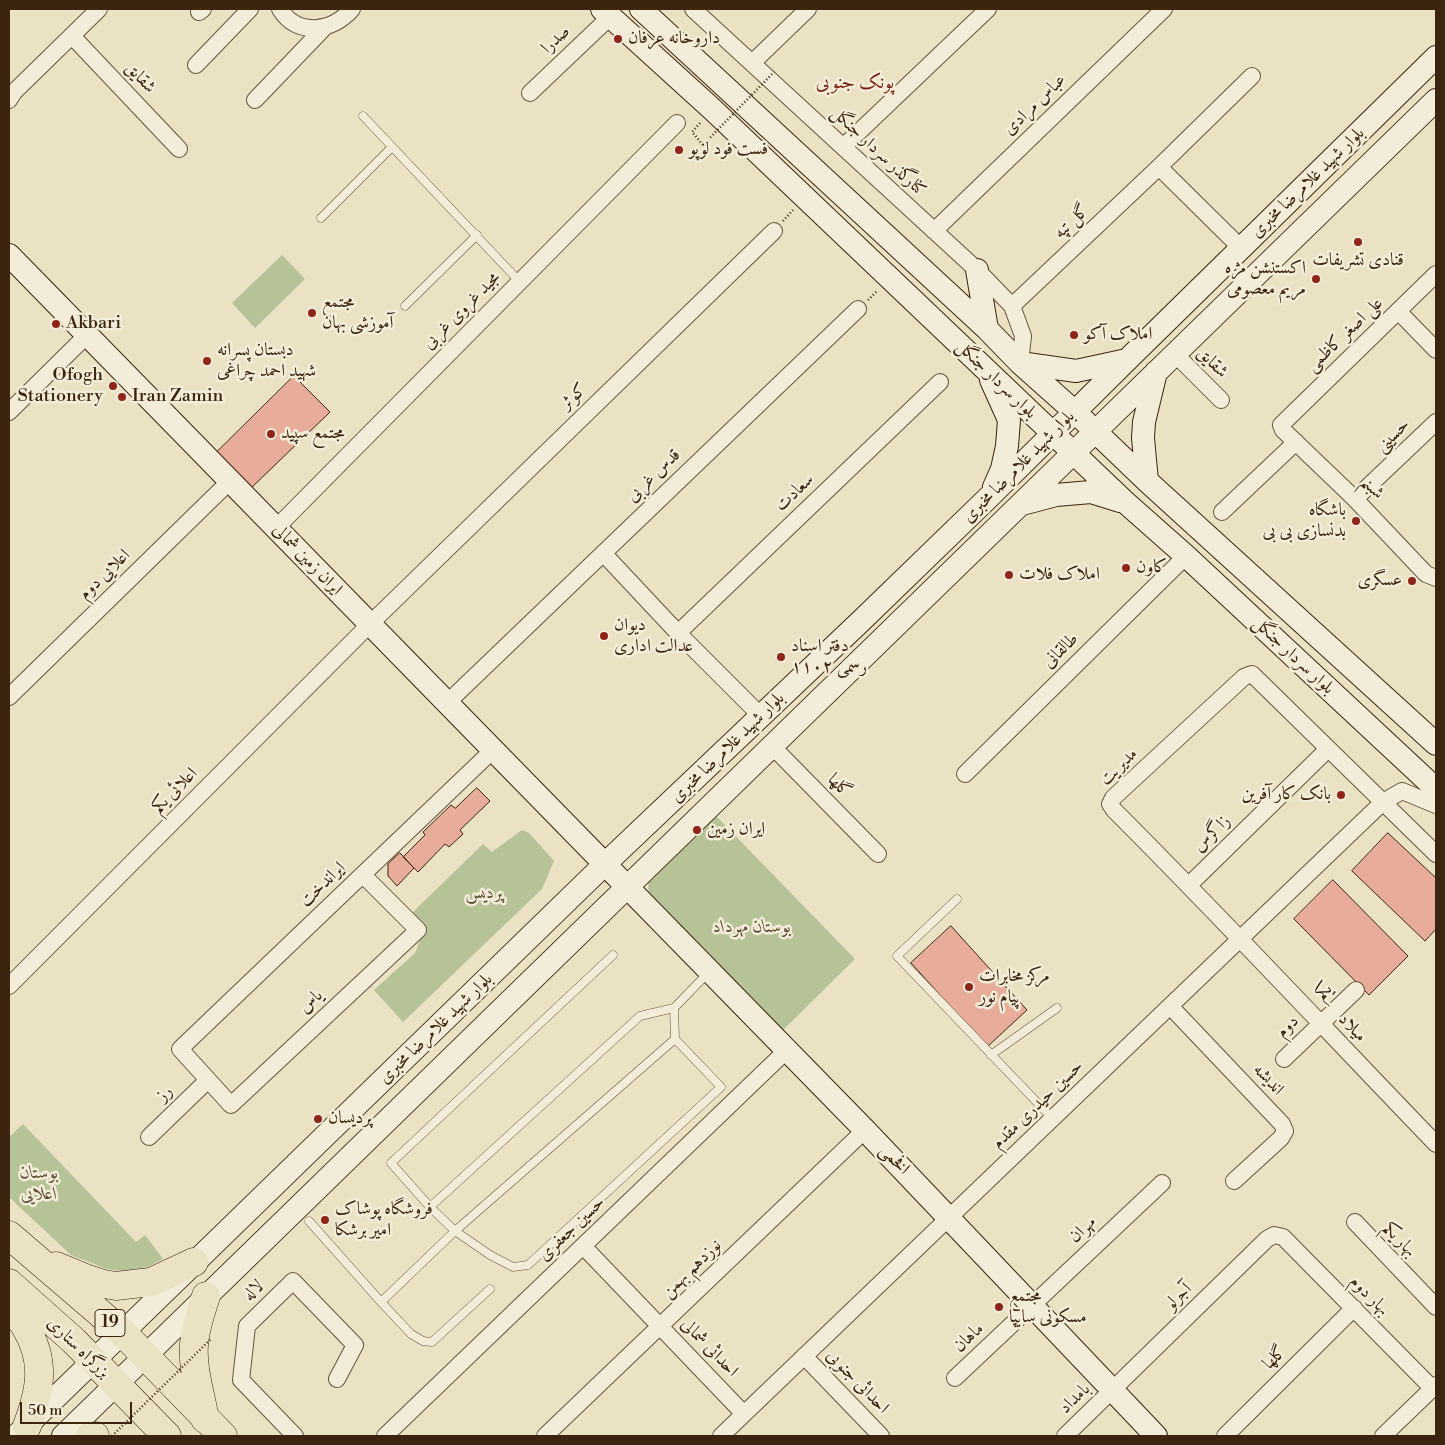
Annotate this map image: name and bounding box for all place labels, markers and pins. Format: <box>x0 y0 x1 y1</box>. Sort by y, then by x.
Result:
place label: داروخانه عرفان <box>628 28 720 50</box>
marker: داروخانه عرفان <box>612 33 624 45</box>
place label: فست فود لوپو <box>689 139 768 161</box>
marker: فست فود لوپو <box>673 144 685 156</box>
marker: قنادی تشریفات <box>1352 236 1364 248</box>
place label: قنادی تشریفات <box>1312 250 1404 272</box>
place label: اکستنشن مژه مریم معصومی <box>1225 258 1306 300</box>
marker: اکستنشن مژه مریم معصومی <box>1310 273 1322 285</box>
place label: مجتمع آموزشی بهان <box>322 292 393 334</box>
marker: مجتمع آموزشی بهان <box>306 307 318 319</box>
place label: Akbari <box>66 313 121 335</box>
marker: Akbari <box>50 318 62 330</box>
place label: املاک آکو <box>1084 324 1152 346</box>
marker: املاک آکو <box>1068 329 1080 341</box>
place label: دبستان پسرانه شهید احمد چراغی <box>217 340 316 382</box>
marker: دبستان پسرانه شهید احمد چراغی <box>201 355 213 367</box>
place label: Ofogh Stationery <box>17 365 103 408</box>
marker: Ofogh Stationery <box>107 380 119 392</box>
place label: Iran Zamin <box>132 386 223 408</box>
marker: Iran Zamin <box>116 391 128 403</box>
place label: مجتمع سپید <box>281 423 345 445</box>
marker: مجتمع سپید <box>265 428 277 440</box>
place label: باشگاه بدنسازی بی بی <box>1263 500 1346 542</box>
marker: باشگاه بدنسازی بی بی <box>1350 515 1362 527</box>
place label: کاون <box>1136 557 1167 579</box>
marker: کاون <box>1120 562 1132 574</box>
place label: املاک فلات <box>1019 564 1100 586</box>
marker: املاک فلات <box>1003 569 1015 581</box>
place label: عسگری <box>1358 570 1402 592</box>
marker: عسگری <box>1406 575 1418 587</box>
place label: دیوان عدالت اداری <box>614 615 693 658</box>
marker: دیوان عدالت اداری <box>598 630 610 642</box>
place label: دفتر اسناد رسمی ۱۱۰۲ <box>791 636 867 679</box>
marker: دفتر اسناد رسمی ۱۱۰۲ <box>775 651 787 663</box>
place label: بانک کار آفرین <box>1242 784 1331 806</box>
marker: بانک کار آفرین <box>1335 789 1347 801</box>
place label: ایران زمین <box>707 819 765 841</box>
marker: ایران زمین <box>691 824 703 836</box>
place label: مرکز مخابرات پیام نور <box>979 966 1050 1009</box>
marker: مرکز مخابرات پیام نور <box>963 981 975 993</box>
place label: پردیسان <box>328 1108 372 1130</box>
marker: پردیسان <box>312 1113 324 1125</box>
place label: فروشگاه پوشاک امیر برشکا <box>335 1199 433 1242</box>
marker: فروشگاه پوشاک امیر برشکا <box>319 1214 331 1226</box>
place label: مجتمع مسکونی سایپا <box>1009 1286 1087 1328</box>
marker: مجتمع مسکونی سایپا <box>993 1301 1005 1313</box>

